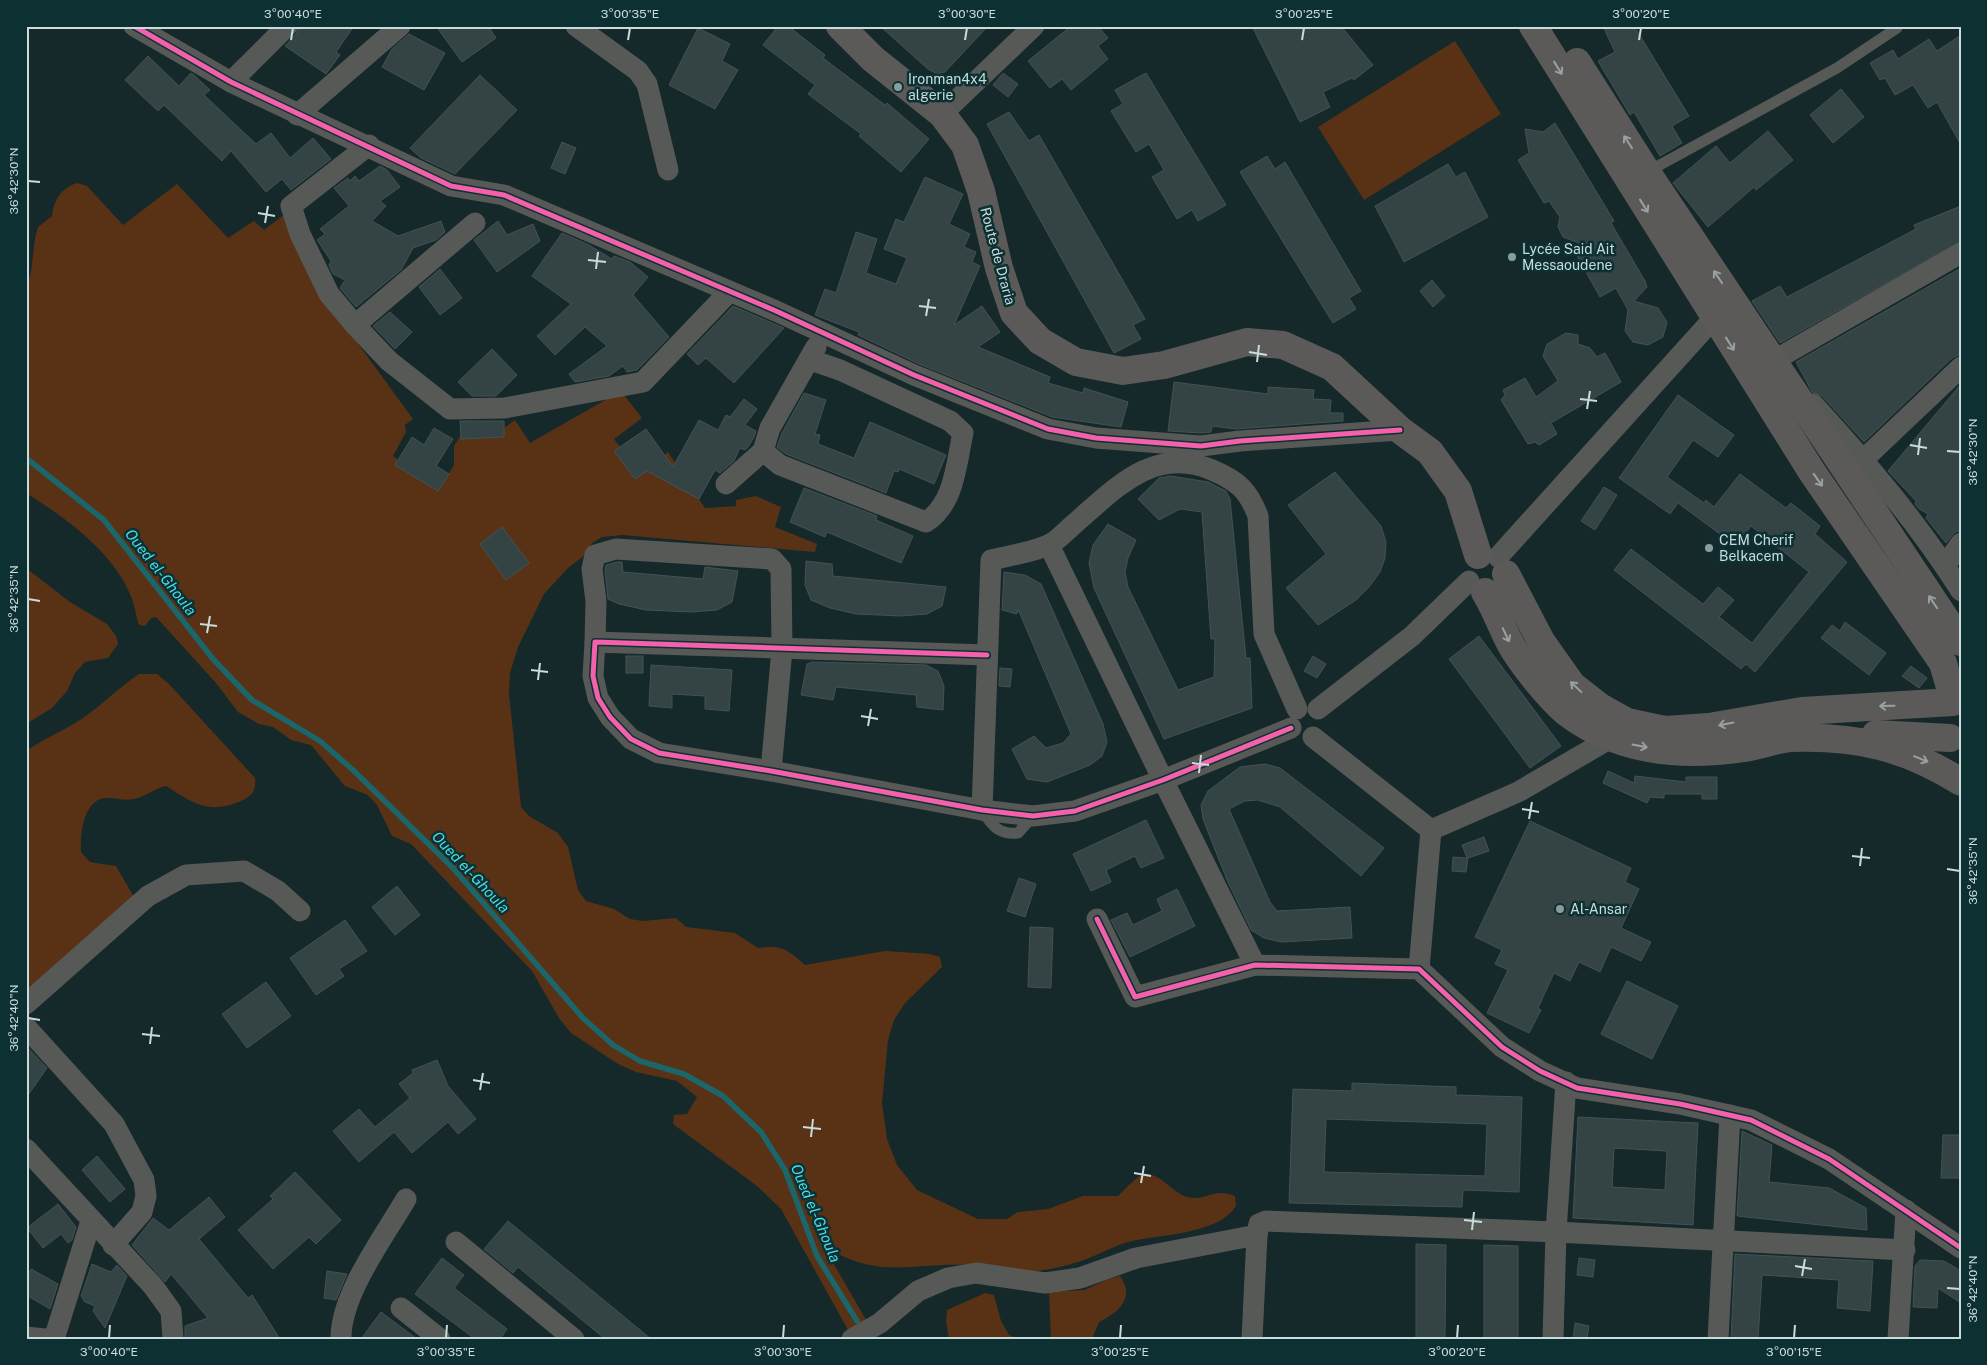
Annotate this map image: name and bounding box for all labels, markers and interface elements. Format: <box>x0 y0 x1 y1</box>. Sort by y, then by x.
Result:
text: 3°00'40"E <box>264 7 322 21</box>
text: 3°00'35"E <box>601 7 659 21</box>
text: 3°00'30"E <box>938 7 996 21</box>
text: 3°00'25"E <box>1275 7 1333 21</box>
text: 3°00'20"E <box>1612 7 1670 21</box>
one-way arrow <box>1554 60 1564 74</box>
place label: Ironman4x4 algerie <box>908 71 987 103</box>
marker: Ironman4x4 algerie <box>892 81 904 93</box>
one-way arrow <box>1623 135 1633 149</box>
text: 36°42'30"N <box>7 147 21 215</box>
one-way arrow <box>1640 198 1650 212</box>
street label: Route de Draria <box>977 205 1019 307</box>
place label: Lycée Said Ait Messaoudene <box>1522 241 1615 273</box>
marker: Lycée Said Ait Messaoudene <box>1506 251 1518 263</box>
one-way arrow <box>1713 270 1723 284</box>
one-way arrow <box>1725 336 1735 350</box>
text: 36°42'30"N <box>1966 418 1980 486</box>
one-way arrow <box>1813 473 1823 487</box>
water label: Oued el-Ghoula <box>122 525 200 619</box>
place label: CEM Cherif Belkacem <box>1719 532 1794 564</box>
marker: CEM Cherif Belkacem <box>1703 542 1715 554</box>
text: 36°42'35"N <box>7 565 21 633</box>
one-way arrow <box>1928 595 1939 609</box>
one-way arrow <box>1502 627 1512 642</box>
one-way arrow <box>1569 681 1582 693</box>
one-way arrow <box>1879 701 1896 711</box>
one-way arrow <box>1718 720 1734 729</box>
one-way arrow <box>1632 742 1648 752</box>
one-way arrow <box>1913 755 1928 764</box>
water label: Oued el-Ghoula <box>429 828 513 916</box>
text: 36°42'35"N <box>1966 837 1980 905</box>
place label: Al-Ansar <box>1570 901 1627 917</box>
marker: Al-Ansar <box>1554 903 1566 915</box>
text: 36°42'40"N <box>7 984 21 1052</box>
water label: Oued el-Ghoula <box>788 1161 844 1265</box>
text: 36°42'40"N <box>1966 1255 1980 1323</box>
text: 3°00'40"E <box>80 1345 138 1359</box>
text: 3°00'35"E <box>417 1345 475 1359</box>
text: 3°00'30"E <box>754 1345 812 1359</box>
text: 3°00'25"E <box>1091 1345 1149 1359</box>
text: 3°00'20"E <box>1428 1345 1486 1359</box>
text: 3°00'15"E <box>1766 1345 1822 1359</box>

